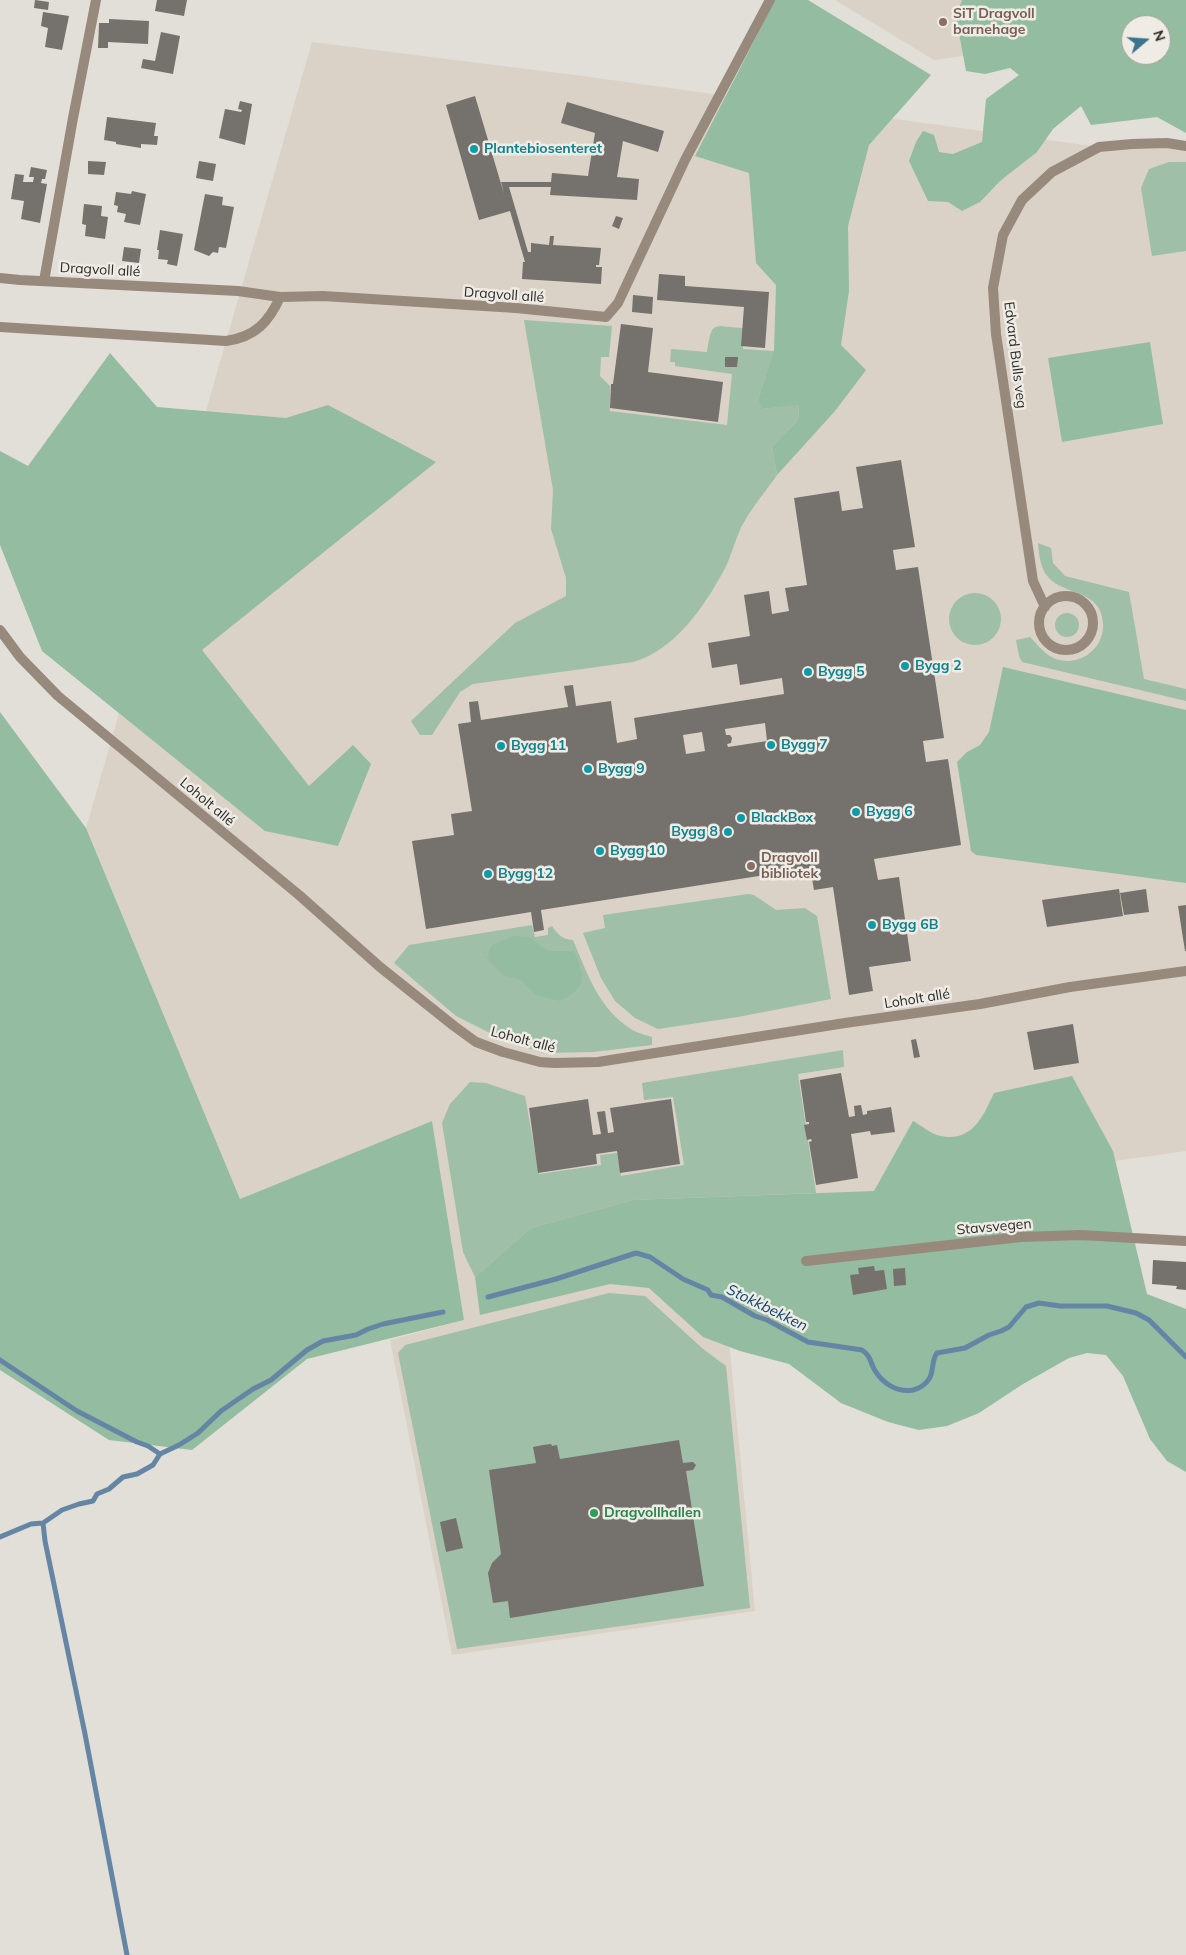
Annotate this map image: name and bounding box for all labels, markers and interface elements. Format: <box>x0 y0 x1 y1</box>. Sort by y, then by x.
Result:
place label: SiT Dragvoll barnehage <box>953 6 1035 38</box>
north arrow <box>1121 15 1171 65</box>
marker: SiT Dragvoll barnehage <box>937 16 949 28</box>
text: N <box>1149 28 1170 43</box>
place label: Plantebiosenteret <box>484 141 602 157</box>
marker: Plantebiosenteret <box>468 143 480 155</box>
street label: Dragvoll allé <box>59 260 141 280</box>
street label: Dragvoll allé <box>463 284 545 306</box>
street label: Edvard Bulls veg <box>1000 301 1030 409</box>
place label: Bygg 2 <box>915 658 962 674</box>
marker: Bygg 2 <box>899 660 911 672</box>
place label: Bygg 5 <box>818 664 865 680</box>
marker: Bygg 5 <box>802 666 814 678</box>
place label: Bygg 7 <box>781 737 828 753</box>
place label: Bygg 11 <box>511 738 566 754</box>
marker: Bygg 7 <box>765 739 777 751</box>
marker: Bygg 11 <box>495 740 507 752</box>
place label: Bygg 9 <box>598 761 645 777</box>
marker: Bygg 9 <box>582 763 594 775</box>
street label: Loholt allé <box>176 774 238 830</box>
place label: Bygg 6 <box>866 804 913 820</box>
marker: Bygg 6 <box>850 806 862 818</box>
place label: BlackBox <box>751 810 813 826</box>
marker: BlackBox <box>735 812 747 824</box>
place label: Bygg 8 <box>671 824 718 840</box>
marker: Bygg 8 <box>722 826 734 838</box>
place label: Bygg 10 <box>610 843 665 859</box>
marker: Bygg 10 <box>594 845 606 857</box>
place label: Dragvoll bibliotek <box>761 850 818 882</box>
marker: Dragvoll bibliotek <box>745 860 757 872</box>
place label: Bygg 12 <box>498 866 553 882</box>
marker: Bygg 12 <box>482 868 494 880</box>
place label: Bygg 6B <box>882 917 938 933</box>
marker: Bygg 6B <box>866 919 878 931</box>
street label: Loholt allé <box>883 986 951 1012</box>
street label: Loholt allé <box>489 1023 557 1057</box>
street label: Stavsvegen <box>956 1215 1032 1239</box>
water label: Stokkbekken <box>724 1281 810 1335</box>
place label: Dragvollhallen <box>604 1505 701 1521</box>
marker: Dragvollhallen <box>588 1507 600 1519</box>

